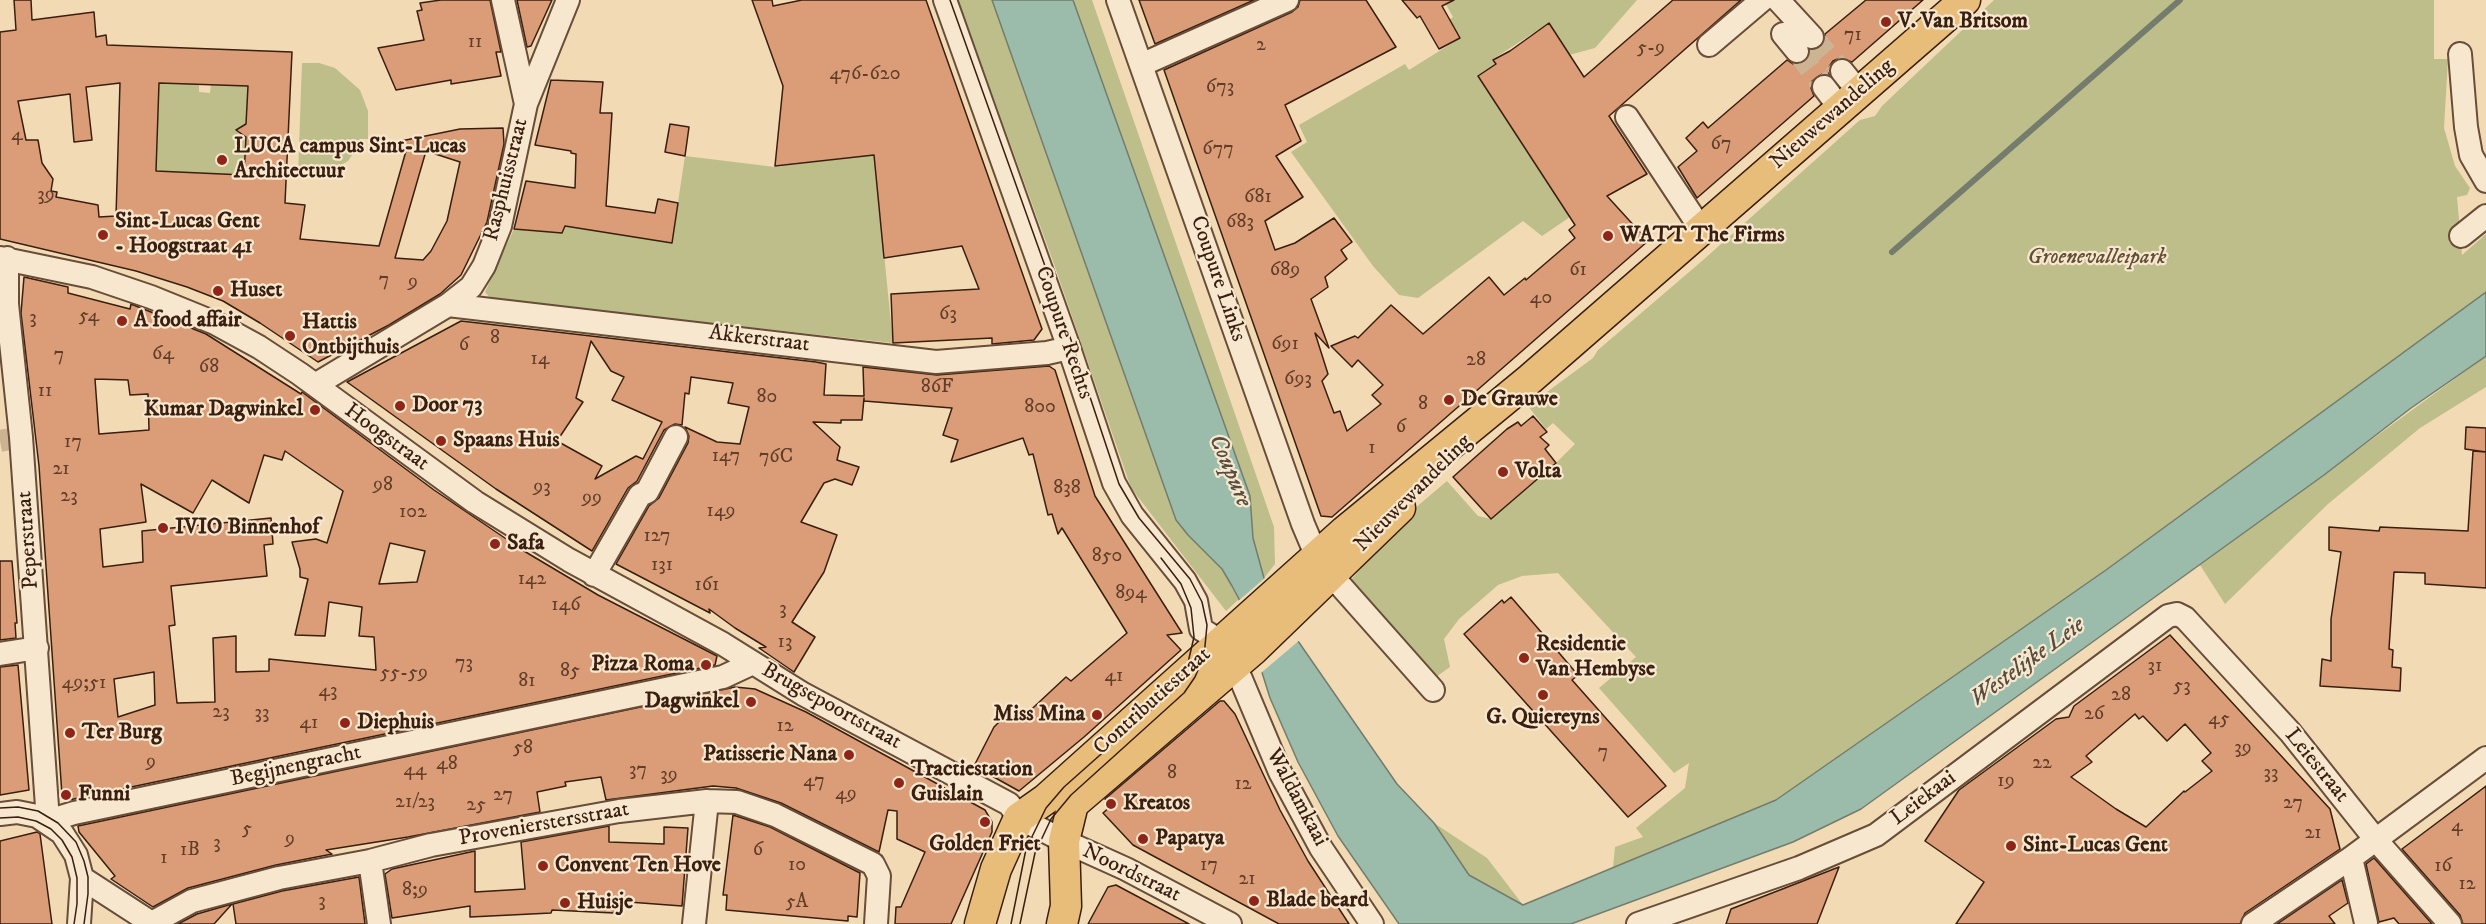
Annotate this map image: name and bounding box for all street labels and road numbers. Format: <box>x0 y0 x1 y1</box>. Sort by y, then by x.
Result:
street label: Nieuwewandeling <box>1766 54 1900 176</box>
street label: Rasphuisstraat <box>479 116 535 244</box>
street label: Coupure Links <box>1183 213 1251 345</box>
street label: Coupure Rechts <box>1028 263 1098 403</box>
street label: Akkerstraat <box>707 321 811 359</box>
street label: Hoogstraat <box>338 398 434 478</box>
street label: Nieuwewandeling <box>1350 430 1478 558</box>
street label: Peperstraat <box>12 490 46 590</box>
street label: Contributiestraat <box>1089 642 1217 762</box>
street label: Brugsepoortstraat <box>757 658 905 756</box>
street label: Leiestraat <box>2278 723 2354 809</box>
street label: Begijnengracht <box>228 740 364 794</box>
street label: Waldamkaai <box>1259 745 1333 851</box>
street label: Leiekaai <box>1886 766 1962 832</box>
street label: Provenierstersstraat <box>457 797 631 853</box>
street label: Noordstraat <box>1077 839 1185 909</box>

